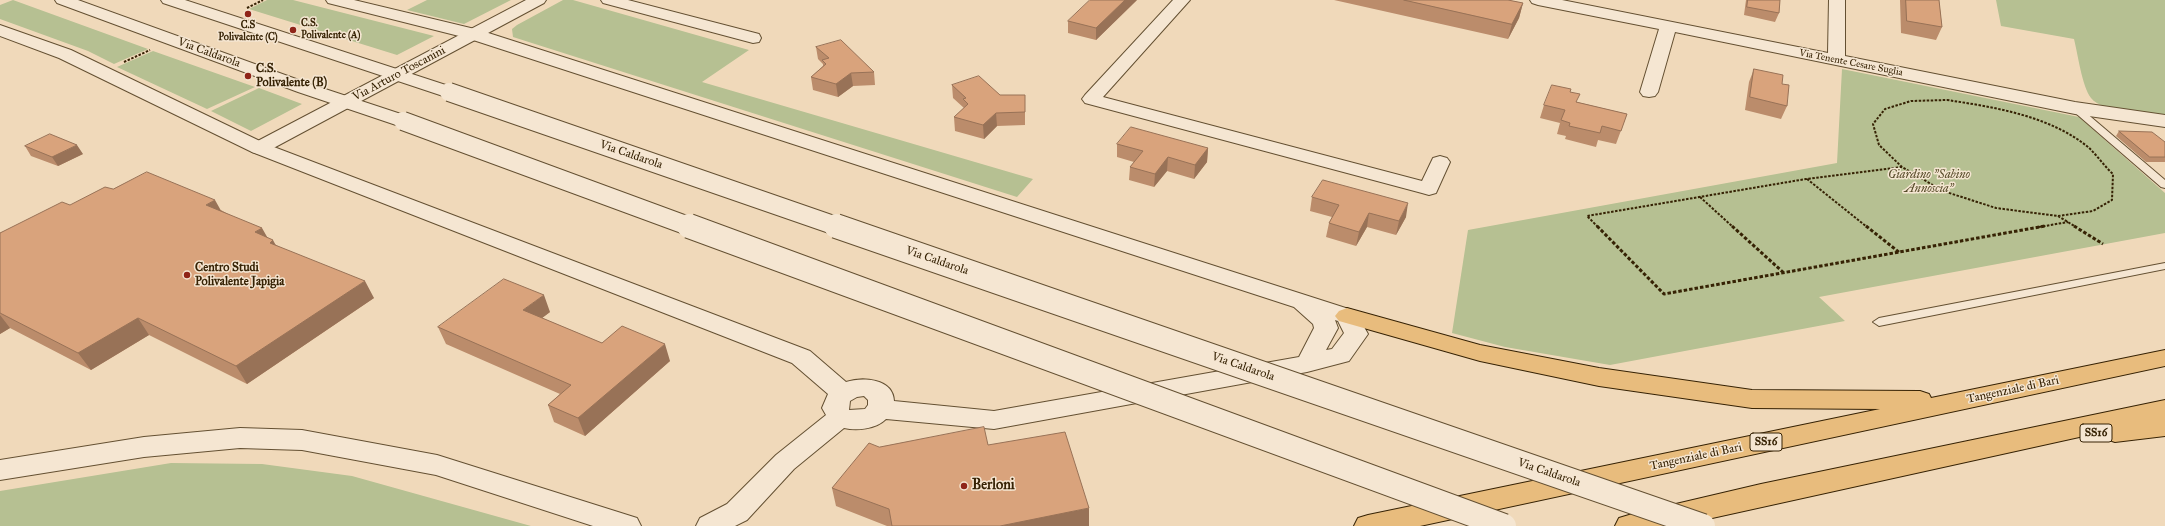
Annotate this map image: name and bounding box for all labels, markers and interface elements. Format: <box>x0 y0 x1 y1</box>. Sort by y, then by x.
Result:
marker: C.S Polivalente (C) <box>243 9 253 19</box>
place label: C.S. Polivalente (A) <box>301 18 360 42</box>
place label: C.S Polivalente (C) <box>218 20 278 44</box>
marker: C.S. Polivalente (A) <box>288 25 298 35</box>
street label: Via Caldarola <box>176 35 242 71</box>
street label: Via Arturo Toscanini <box>350 43 448 105</box>
street label: Via Tenente Cesare Suglia <box>1798 47 1904 79</box>
place label: C.S. Polivalente (B) <box>256 62 327 90</box>
marker: C.S. Polivalente (B) <box>243 71 253 81</box>
street label: Via Caldarola <box>598 138 664 172</box>
park label: Giardino "Sabino Annoscia" <box>1888 168 1970 196</box>
street label: Via Caldarola <box>904 244 970 278</box>
place label: Centro Studi Polivalente Japigia <box>195 261 284 289</box>
marker: Centro Studi Polivalente Japigia <box>182 270 192 280</box>
street label: Via Caldarola <box>1210 350 1276 384</box>
street label: Tangenziale di Bari <box>1966 373 2060 407</box>
road number: SS16 <box>2080 424 2112 442</box>
road number: SS16 <box>1750 433 1782 451</box>
street label: Tangenziale di Bari <box>1649 440 1743 474</box>
street label: Via Caldarola <box>1516 456 1582 490</box>
place label: Berloni <box>972 478 1015 494</box>
marker: Berloni <box>959 481 969 491</box>

